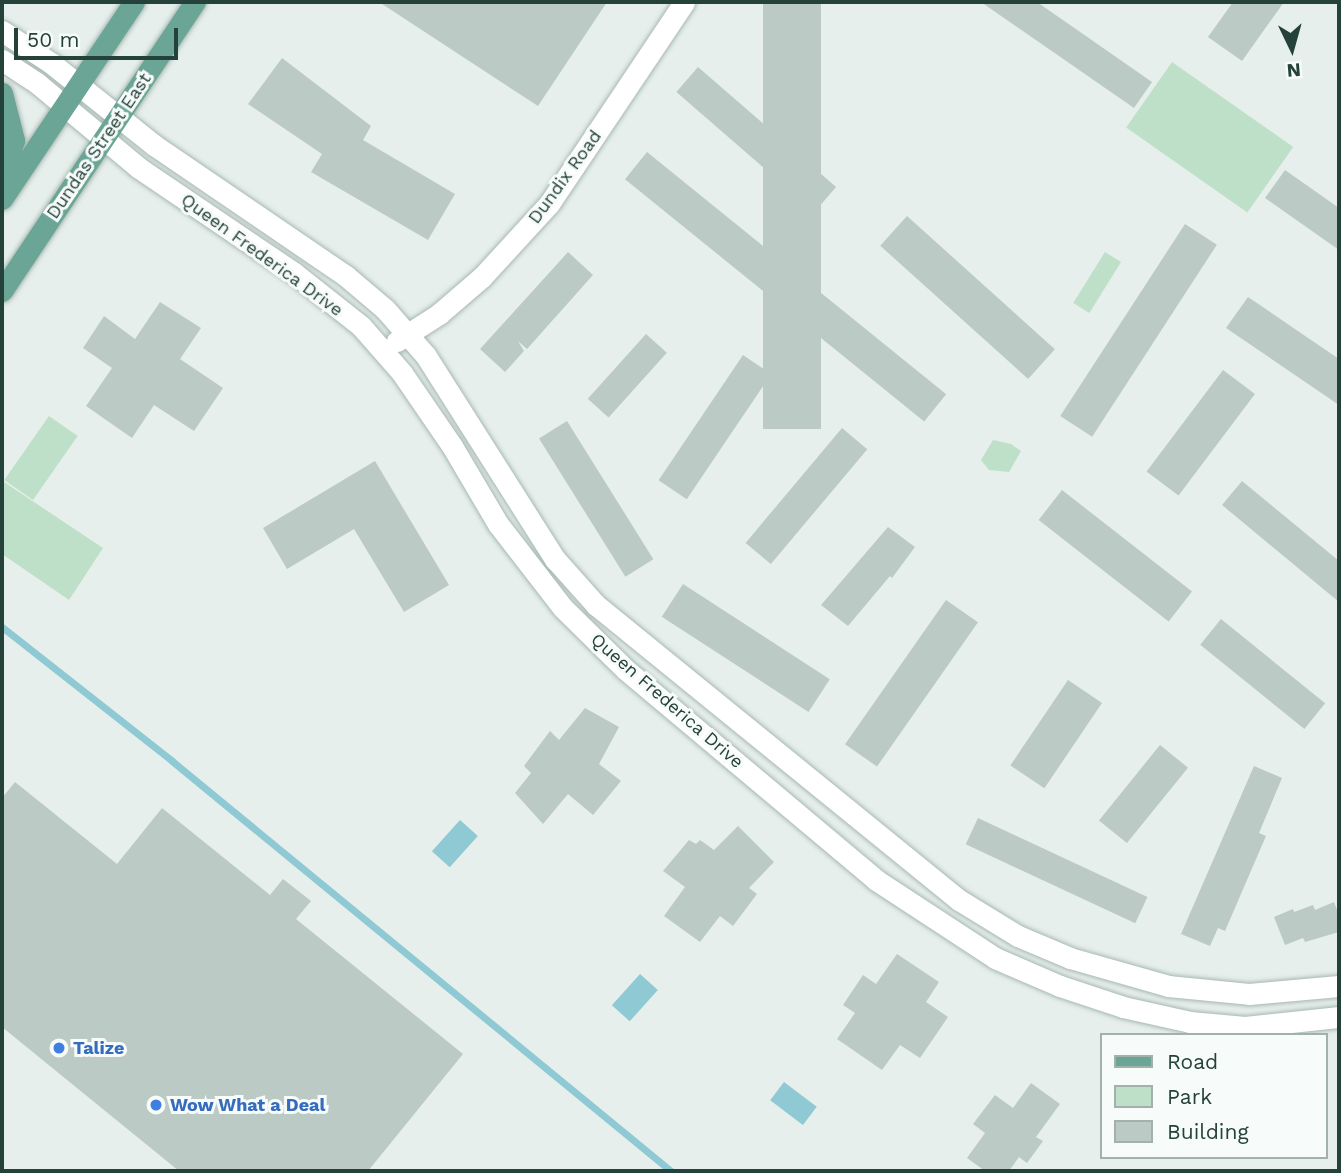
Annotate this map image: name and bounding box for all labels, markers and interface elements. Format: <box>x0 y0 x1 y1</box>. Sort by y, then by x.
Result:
scale bar <box>18 14 182 58</box>
north arrow <box>1257 14 1327 84</box>
text: 50 m <box>27 27 79 52</box>
text: N <box>1286 58 1302 82</box>
street label: Dundas Street East <box>42 69 156 223</box>
street label: Dundix Road <box>524 126 606 228</box>
street label: Queen Frederica Drive <box>177 189 347 321</box>
street label: Queen Frederica Drive <box>586 629 748 773</box>
legend <box>1100 1033 1327 1159</box>
place label: Talize <box>73 1037 124 1059</box>
marker: Talize <box>51 1040 67 1056</box>
text: Road <box>1167 1049 1218 1074</box>
text: Park <box>1167 1084 1212 1109</box>
place label: Wow What a Deal <box>170 1094 326 1116</box>
marker: Wow What a Deal <box>148 1097 164 1113</box>
text: Building <box>1167 1119 1249 1144</box>

